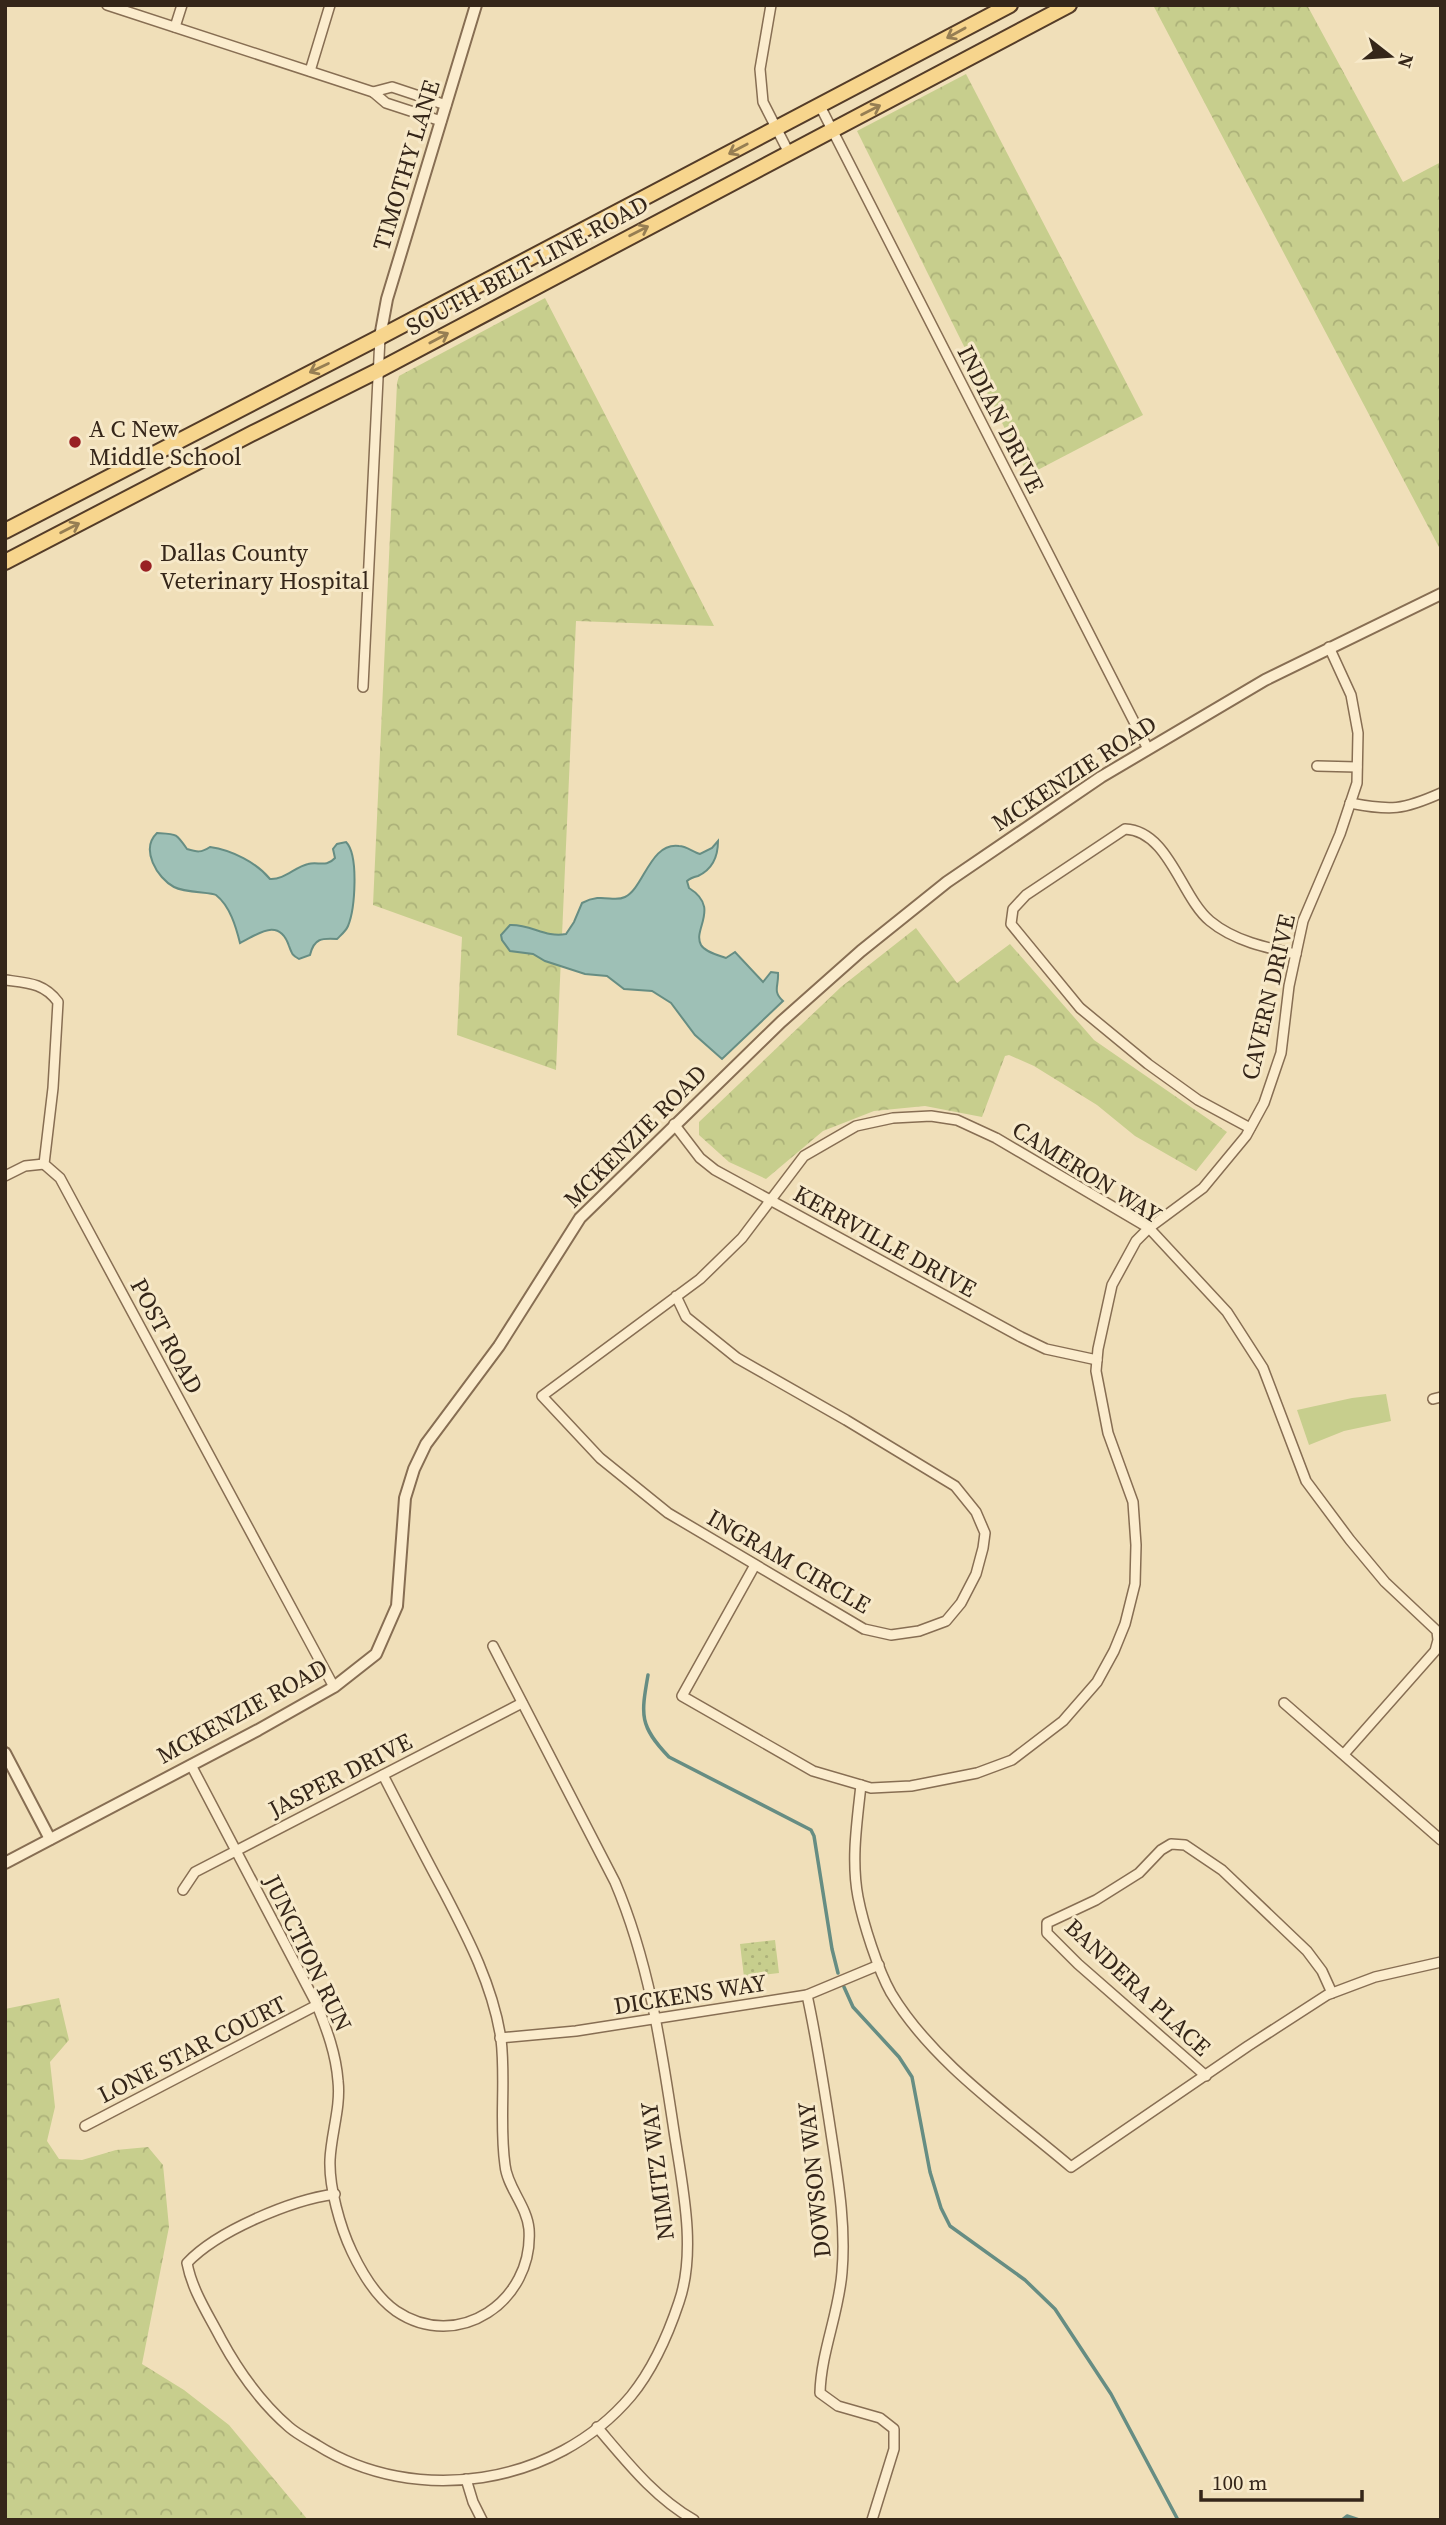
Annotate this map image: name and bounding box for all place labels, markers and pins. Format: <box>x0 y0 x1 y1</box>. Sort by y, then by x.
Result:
place label: A C New Middle School <box>89 412 241 473</box>
marker: A C New Middle School <box>67 434 83 450</box>
place label: Dallas County Veterinary Hospital <box>160 536 369 597</box>
marker: Dallas County Veterinary Hospital <box>138 558 154 574</box>

